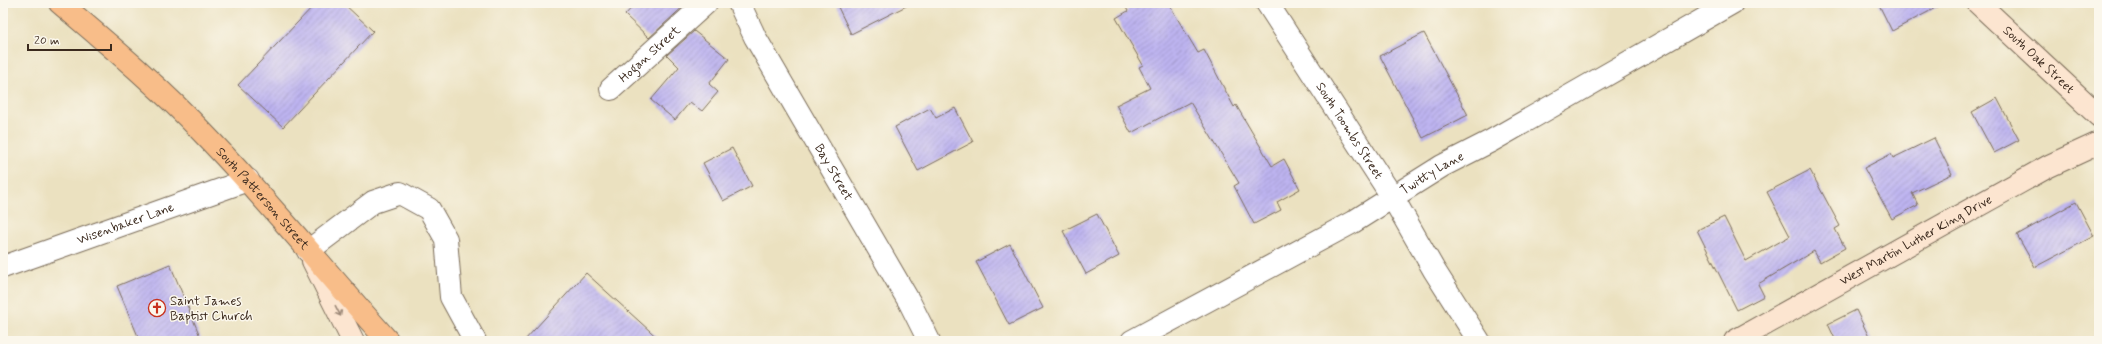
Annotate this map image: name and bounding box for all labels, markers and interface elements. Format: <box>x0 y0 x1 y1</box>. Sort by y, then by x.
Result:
street label: Hogan Street <box>615 22 684 86</box>
street label: South Oak Street <box>1999 22 2078 97</box>
scale bar <box>28 26 111 52</box>
text: 20 m <box>34 33 60 49</box>
street label: South Toombs Street <box>1312 79 1387 183</box>
street label: Bay Street <box>811 141 857 204</box>
street label: South Patterson Street <box>212 143 313 254</box>
street label: Twitty Lane <box>1397 148 1467 199</box>
street label: West Martin Luther King Drive <box>1837 191 1995 290</box>
street label: Wisenbaker Lane <box>75 198 176 249</box>
place label: Saint James Baptist Church <box>170 293 253 325</box>
church icon: Saint James Baptist Church <box>147 298 167 318</box>
one-way arrow <box>335 304 342 316</box>

